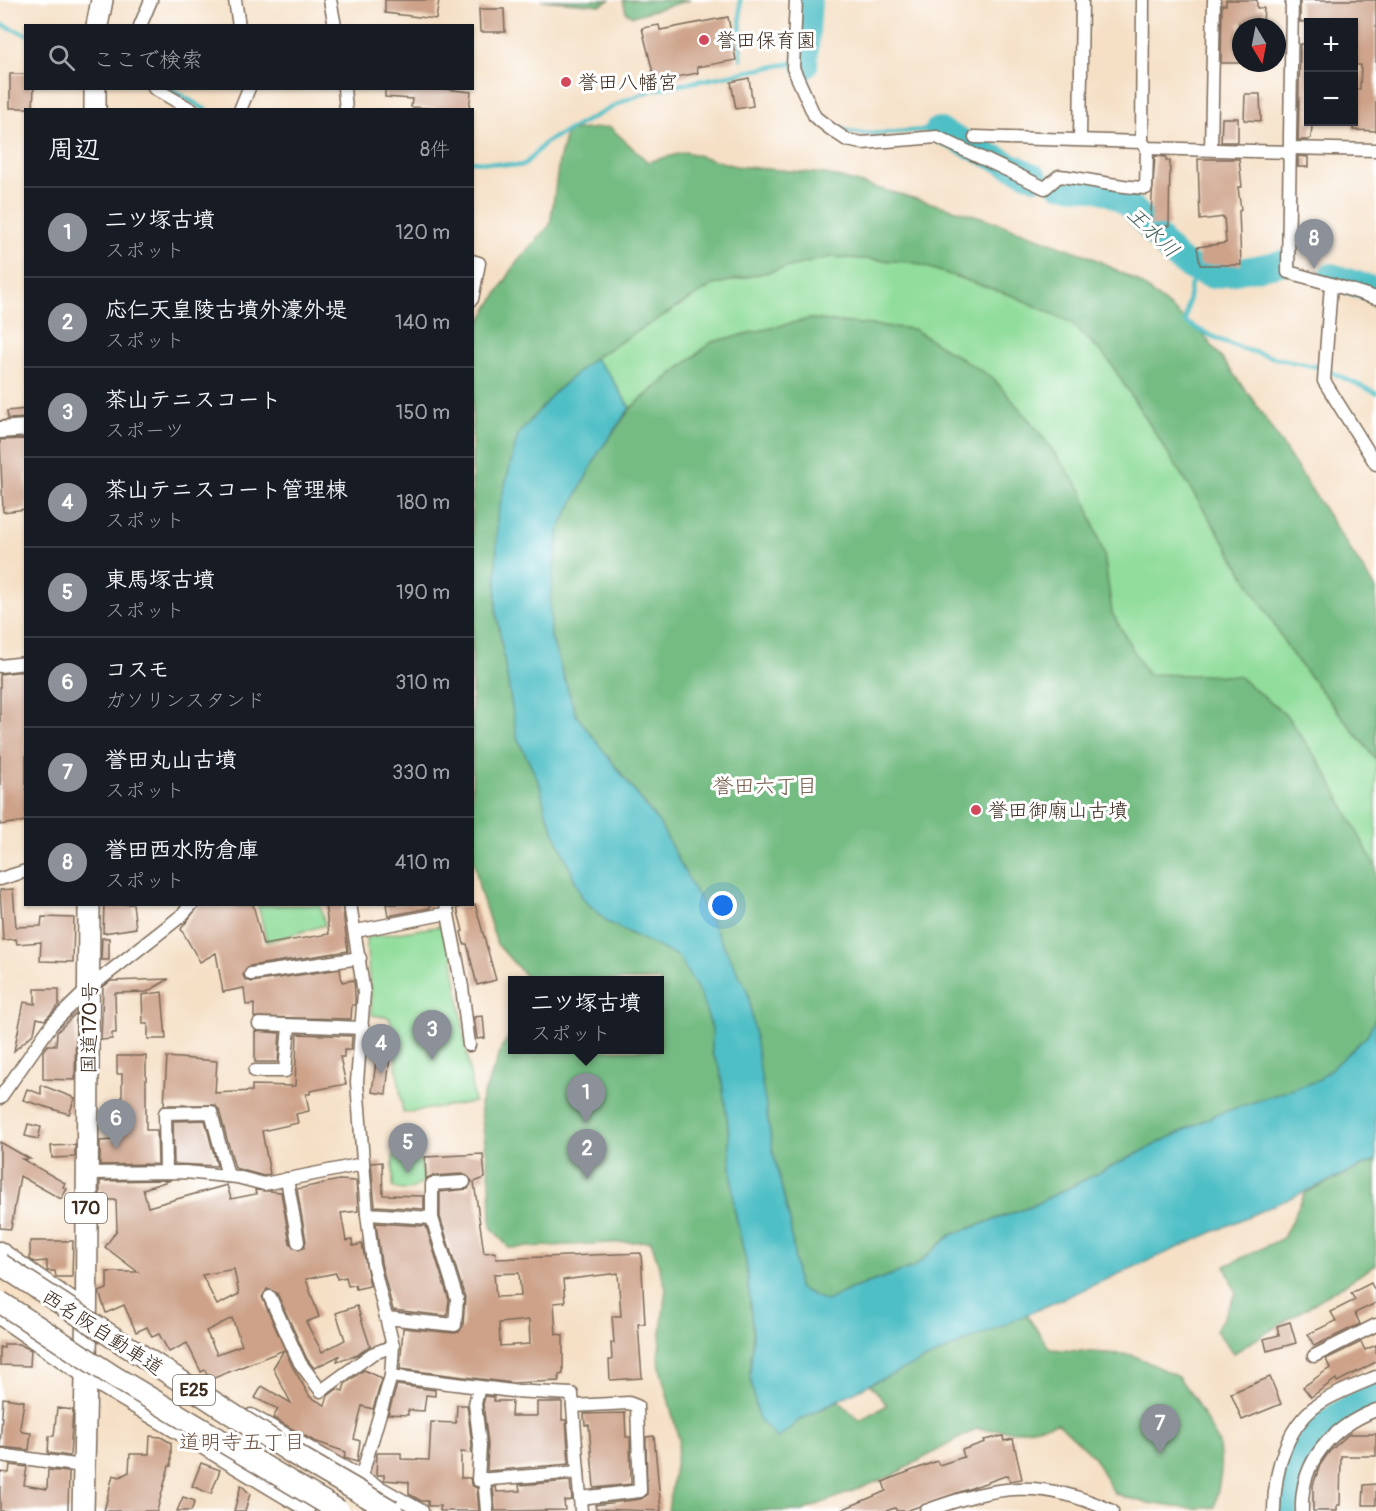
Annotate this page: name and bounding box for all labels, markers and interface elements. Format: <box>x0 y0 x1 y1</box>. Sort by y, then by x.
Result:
north arrow <box>1232 18 1286 72</box>
map controls <box>1304 18 1358 126</box>
button: + <box>1304 18 1358 72</box>
search box <box>24 24 474 90</box>
place label: 誉田保育園 <box>716 28 816 53</box>
marker: 誉田保育園 <box>697 33 711 47</box>
icon: search <box>45 41 78 74</box>
text: ここで検索 <box>93 46 203 74</box>
place label: 誉田八幡宮 <box>578 70 678 95</box>
button: − <box>1304 72 1358 126</box>
marker: 誉田八幡宮 <box>559 75 573 89</box>
text: 周辺 <box>48 134 100 166</box>
text: 8件 <box>420 137 450 162</box>
water label: 王水川 <box>1121 201 1185 264</box>
text: 二ツ塚古墳 <box>105 206 215 234</box>
text: 1 <box>64 220 71 245</box>
text: 120 m <box>395 220 450 245</box>
pin: 8 <box>1294 220 1334 269</box>
text: スポット <box>105 238 185 263</box>
text: 応仁天皇陵古墳外濠外堤 <box>105 296 347 324</box>
text: 2 <box>62 310 73 335</box>
text: 140 m <box>395 310 450 335</box>
text: スポット <box>105 328 185 353</box>
text: 茶山テニスコート <box>105 386 281 414</box>
text: 3 <box>62 400 73 425</box>
text: 150 m <box>396 400 450 425</box>
text: スポーツ <box>105 418 185 443</box>
text: 茶山テニスコート管理棟 <box>105 476 347 504</box>
text: 4 <box>62 490 73 515</box>
text: 180 m <box>396 490 450 515</box>
text: スポット <box>105 508 185 533</box>
text: 東馬塚古墳 <box>105 566 215 594</box>
text: 5 <box>62 580 73 605</box>
text: 190 m <box>396 580 450 605</box>
text: スポット <box>105 598 185 623</box>
text: コスモ <box>105 656 170 684</box>
text: 6 <box>62 670 73 695</box>
text: 310 m <box>395 670 450 695</box>
text: ガソリンスタンド <box>105 688 265 713</box>
text: 誉田丸山古墳 <box>105 746 237 774</box>
text: 7 <box>62 760 73 785</box>
text: 330 m <box>392 760 450 785</box>
district label: 誉田六丁目 <box>713 773 818 800</box>
text: スポット <box>105 778 185 803</box>
place label: 誉田御廟山古墳 <box>988 798 1128 823</box>
marker: 誉田御廟山古墳 <box>969 803 983 817</box>
text: 誉田西水防倉庫 <box>105 836 259 864</box>
text: 8 <box>62 850 73 875</box>
text: 410 m <box>395 850 450 875</box>
text: スポット <box>105 868 185 893</box>
your location <box>708 891 737 920</box>
popup <box>508 976 664 1054</box>
street label: 国道170号 <box>76 982 103 1074</box>
text: 二ツ塚古墳 <box>531 989 641 1017</box>
pin: 3 <box>412 1010 452 1060</box>
text: スポット <box>531 1021 611 1046</box>
pin: 4 <box>362 1024 400 1074</box>
pin: 1 <box>566 1074 606 1123</box>
pin: 6 <box>96 1100 136 1149</box>
pin: 5 <box>388 1124 428 1173</box>
pin: 2 <box>568 1130 606 1179</box>
road number: 170 <box>65 1193 107 1223</box>
street label: 西名阪自動車道 <box>37 1284 168 1381</box>
road number: E25 <box>173 1375 215 1405</box>
pin: 7 <box>1140 1404 1180 1454</box>
district label: 道明寺五丁目 <box>179 1429 305 1456</box>

